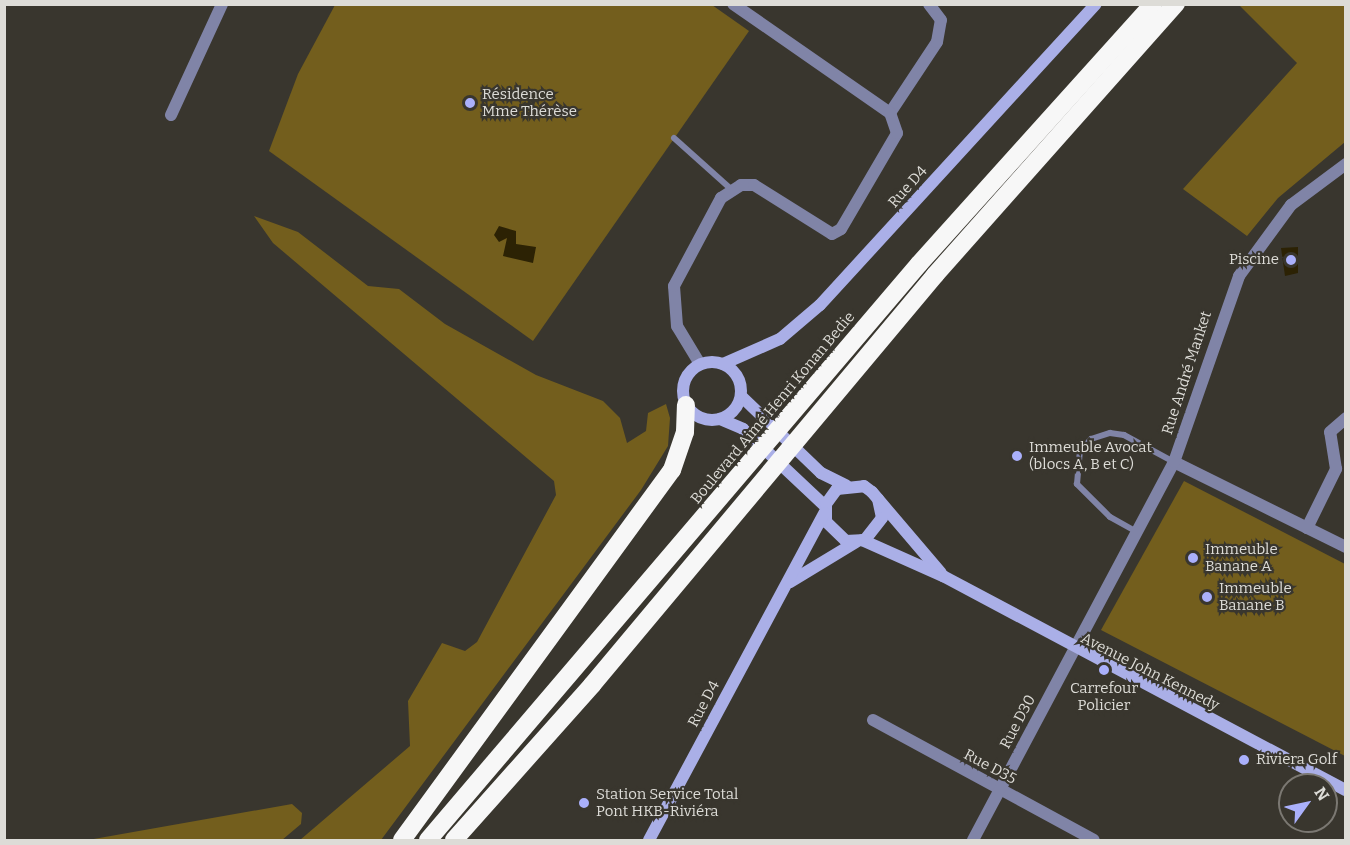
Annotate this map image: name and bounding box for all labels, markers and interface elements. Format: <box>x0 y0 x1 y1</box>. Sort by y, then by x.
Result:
place label: Résidence Mme Thérèse <box>482 85 577 120</box>
marker: Résidence Mme Thérèse <box>463 96 477 110</box>
street label: Rue D4 <box>885 163 931 211</box>
place label: Piscine <box>1229 251 1279 269</box>
marker: Piscine <box>1284 253 1298 267</box>
street label: Boulevard Aimé Henri Konan Bedie <box>687 308 859 508</box>
street label: Rue André Manket <box>1159 309 1215 437</box>
place label: Immeuble Avocat (blocs A, B et C) <box>1029 438 1152 473</box>
marker: Immeuble Avocat (blocs A, B et C) <box>1010 449 1024 463</box>
place label: Immeuble Banane A <box>1205 540 1278 575</box>
marker: Immeuble Banane A <box>1186 551 1200 565</box>
place label: Immeuble Banane B <box>1219 579 1292 614</box>
marker: Immeuble Banane B <box>1200 590 1214 604</box>
street label: Avenue John Kennedy <box>1078 629 1222 715</box>
marker: Carrefour Policier <box>1097 663 1111 677</box>
street label: Rue D4 <box>684 678 724 730</box>
place label: Carrefour Policier <box>1070 679 1138 714</box>
street label: Rue D30 <box>996 692 1040 752</box>
street label: Rue D35 <box>961 746 1019 788</box>
place label: Riviera Golf <box>1256 751 1337 769</box>
marker: Riviera Golf <box>1237 753 1251 767</box>
north arrow <box>1278 773 1338 833</box>
text: N <box>1311 784 1333 804</box>
place label: Station Service Total Pont HKB-Riviéra <box>596 785 738 820</box>
marker: Station Service Total Pont HKB-Riviéra <box>577 796 591 810</box>

